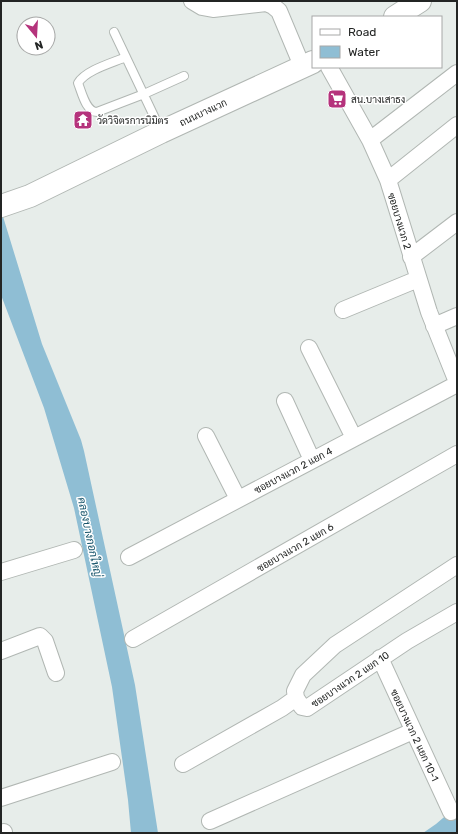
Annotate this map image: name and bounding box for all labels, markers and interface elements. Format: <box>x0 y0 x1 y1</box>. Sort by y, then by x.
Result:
north arrow <box>16 16 56 56</box>
legend <box>312 16 442 68</box>
text: Road <box>348 25 376 39</box>
text: N <box>33 38 45 52</box>
text: Water <box>348 45 380 59</box>
supermarket icon: สน.บางเสาธง <box>326 88 348 110</box>
place label: สน.บางเสาธง <box>351 94 405 106</box>
street label: ถนนบางแวก <box>178 97 229 129</box>
temple icon: วัดวิจิตรการนิมิตร <box>72 109 94 131</box>
place label: วัดวิจิตรการนิมิตร <box>97 114 169 127</box>
street label: ซอยบางแวก 2 <box>385 192 413 251</box>
street label: ซอยบางแวก 2 แยก 4 <box>252 445 335 497</box>
water label: คลองบางกอกใหญ่ <box>75 496 106 579</box>
street label: ซอยบางแวก 2 แยก 6 <box>255 521 336 575</box>
street label: ซอยบางแวก 2 แยก 10 <box>309 649 392 710</box>
street label: ซอยบางแวก 2 แยก 10-1 <box>387 688 441 783</box>

